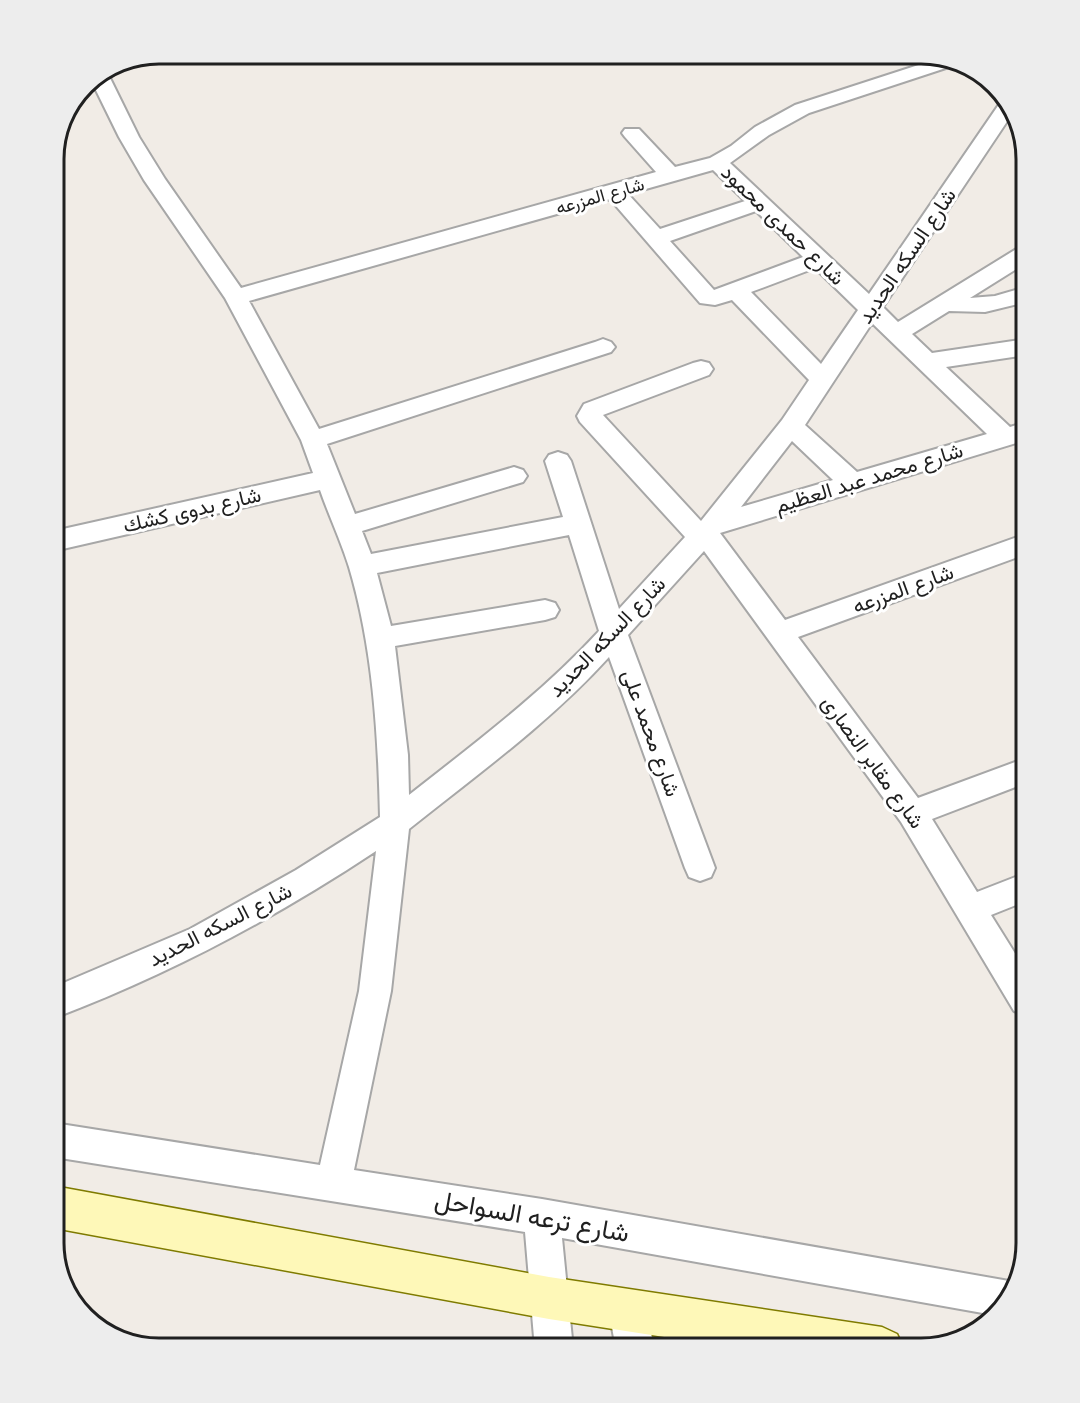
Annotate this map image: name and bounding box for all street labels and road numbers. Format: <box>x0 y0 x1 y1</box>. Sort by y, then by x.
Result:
street label: شارع حمدى محمود <box>715 159 850 291</box>
street label: شارع المزرعه <box>553 173 647 220</box>
street label: شارع السكه الحديد <box>852 183 963 329</box>
street label: شارع محمد عبد العظيم <box>772 437 966 520</box>
street label: شارع بدوى كشك <box>120 481 264 539</box>
street label: شارع المزرعه <box>849 559 958 620</box>
street label: شارع السكه الحديد <box>543 571 672 703</box>
street label: شارع محمد على <box>615 666 686 800</box>
street label: شارع مقابر النصارى <box>815 690 930 834</box>
street label: شارع السكه الحديد <box>144 878 297 973</box>
street label: شارع ترعه السواحل <box>432 1183 632 1251</box>

